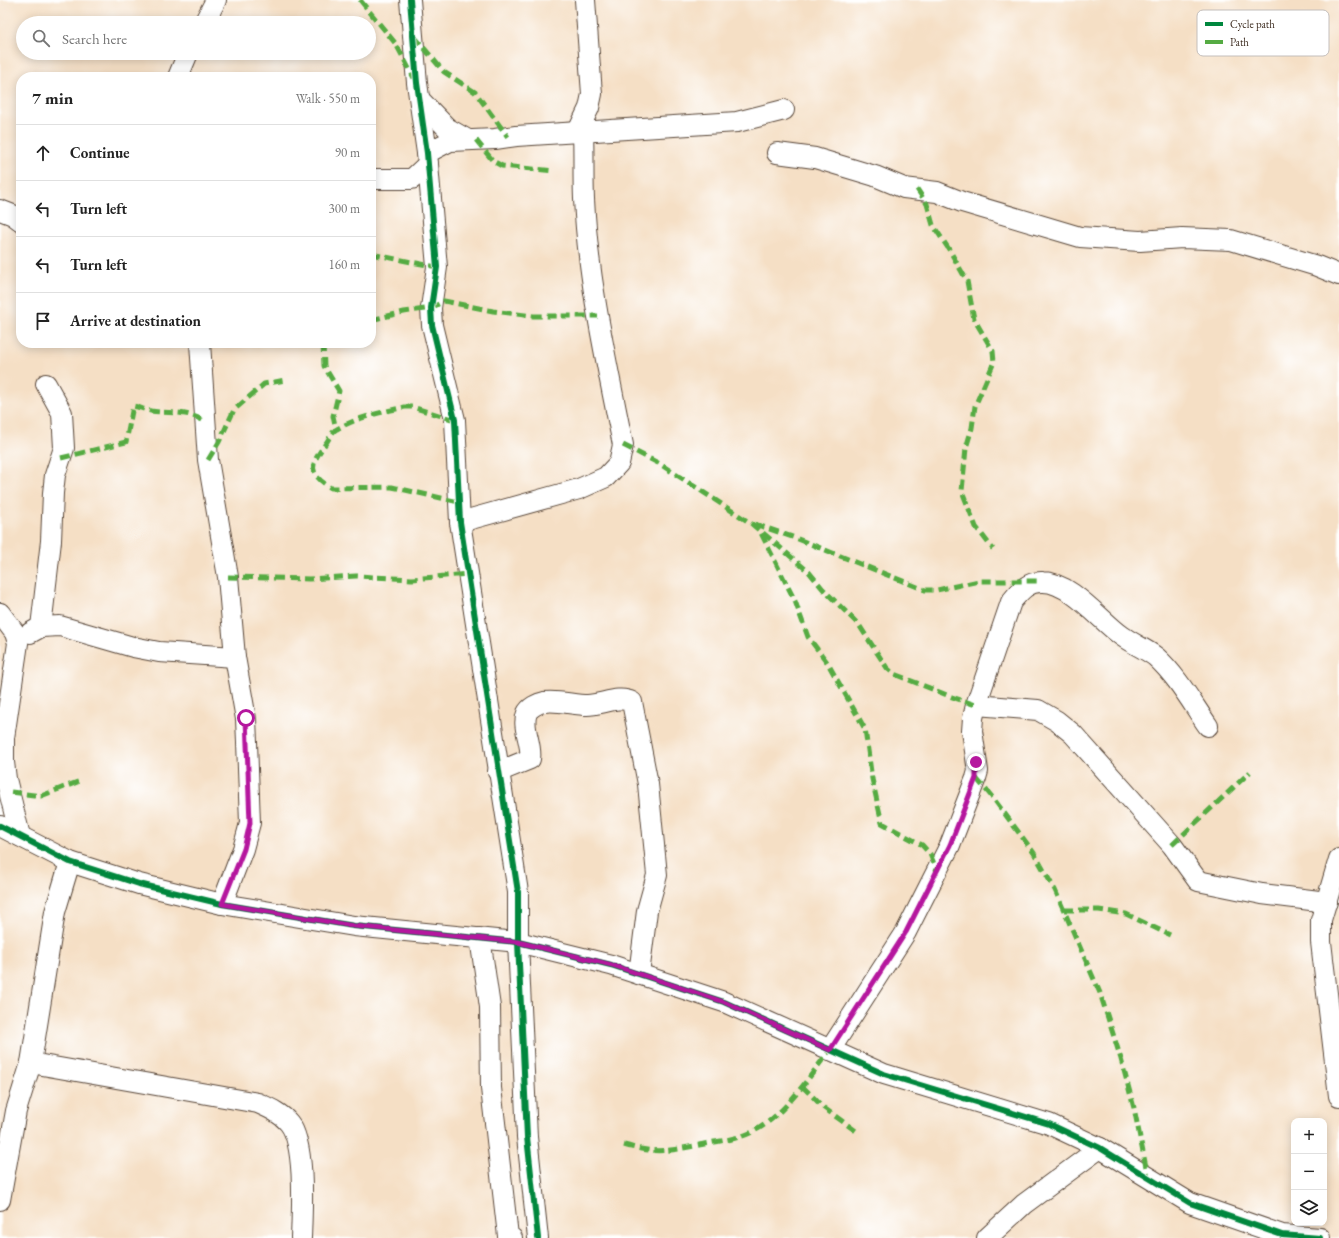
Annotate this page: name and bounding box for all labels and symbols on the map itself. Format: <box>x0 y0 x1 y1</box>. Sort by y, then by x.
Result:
legend <box>1197 10 1329 56</box>
text: Cycle path <box>1230 17 1275 31</box>
text: Path <box>1230 35 1249 49</box>
route start <box>237 709 255 727</box>
route end <box>967 753 985 771</box>

